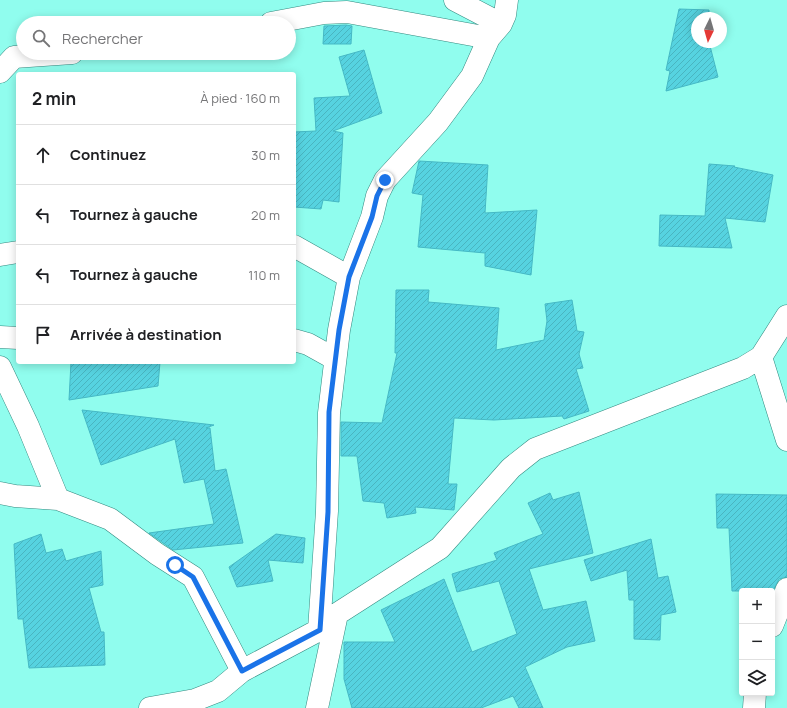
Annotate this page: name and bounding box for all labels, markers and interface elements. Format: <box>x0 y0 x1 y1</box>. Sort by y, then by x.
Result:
north arrow <box>691 12 727 48</box>
search box <box>16 16 296 60</box>
icon: search <box>30 27 52 49</box>
text: Rechercher <box>62 28 143 49</box>
text: 2 min <box>32 87 76 110</box>
text: À pied · 160 m <box>200 89 280 107</box>
icon: ahead <box>32 144 54 166</box>
text: Continuez <box>70 144 146 165</box>
text: 30 m <box>251 146 280 164</box>
route end <box>376 171 394 189</box>
icon: left <box>32 204 54 226</box>
text: Tournez à gauche <box>70 204 198 225</box>
text: 20 m <box>251 206 280 224</box>
icon: left <box>32 264 54 286</box>
text: Tournez à gauche <box>70 264 198 285</box>
text: 110 m <box>248 266 280 284</box>
icon: arrive <box>32 324 54 346</box>
text: Arrivée à destination <box>70 324 222 345</box>
route start <box>166 556 184 574</box>
map controls <box>739 588 775 696</box>
button: + <box>739 588 775 624</box>
button: − <box>739 624 775 660</box>
button: layers <box>739 660 775 696</box>

